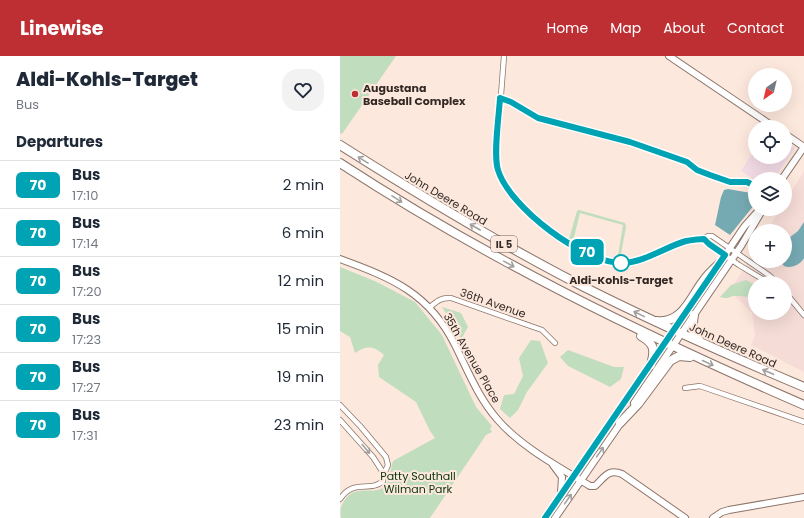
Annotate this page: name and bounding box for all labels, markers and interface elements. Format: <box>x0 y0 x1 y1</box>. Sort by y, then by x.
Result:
text: Linewise <box>20 15 104 42</box>
text: Home <box>546 18 588 38</box>
text: Map <box>610 18 641 38</box>
text: About <box>663 18 705 38</box>
text: Contact <box>727 18 784 38</box>
text: Aldi-Kohls-Target <box>16 66 198 93</box>
north arrow <box>748 68 792 112</box>
map controls <box>748 68 792 320</box>
button: heart <box>282 69 324 111</box>
place label: Augustana Baseball Complex <box>363 80 466 109</box>
marker: Augustana Baseball Complex <box>350 89 360 99</box>
text: Bus <box>16 95 39 114</box>
button: locate <box>748 120 792 164</box>
text: Departures <box>16 131 103 152</box>
one-way arrow <box>358 156 369 164</box>
text: Bus <box>72 164 100 185</box>
street label: John Deere Road <box>402 167 490 229</box>
button: layers <box>748 172 792 216</box>
text: 2 min <box>283 174 324 195</box>
text: 70 <box>30 175 46 195</box>
text: 17:10 <box>72 186 98 205</box>
one-way arrow <box>391 195 402 203</box>
text: Bus <box>72 212 100 233</box>
text: 6 min <box>282 222 324 243</box>
text: 70 <box>30 223 46 243</box>
one-way arrow <box>469 223 481 231</box>
button: + <box>748 224 792 268</box>
text: 17:14 <box>72 234 98 253</box>
road number: IL 5 <box>491 236 517 252</box>
line badge: 70 <box>569 239 605 265</box>
text: 70 <box>579 242 595 262</box>
marker: Aldi-Kohls-Target <box>612 254 630 272</box>
text: Bus <box>72 260 100 281</box>
one-way arrow <box>503 261 515 269</box>
text: 12 min <box>278 270 324 291</box>
text: 70 <box>30 271 46 291</box>
place label: Aldi-Kohls-Target <box>569 272 673 288</box>
button: − <box>748 276 792 320</box>
text: 17:20 <box>72 282 102 301</box>
street label: 36th Avenue <box>458 284 528 322</box>
text: Bus <box>72 308 100 329</box>
street label: 35th Avenue Place <box>440 310 504 406</box>
one-way arrow <box>633 310 645 317</box>
text: 15 min <box>277 318 324 339</box>
text: 70 <box>30 319 46 339</box>
street label: John Deere Road <box>687 319 779 371</box>
text: 17:23 <box>72 330 101 349</box>
text: Bus <box>72 356 100 377</box>
one-way arrow <box>702 360 714 367</box>
text: 19 min <box>277 366 324 387</box>
text: 70 <box>30 367 46 387</box>
one-way arrow <box>763 368 775 376</box>
text: 17:27 <box>72 378 101 397</box>
text: Bus <box>72 404 100 425</box>
text: 23 min <box>274 414 324 435</box>
text: 70 <box>30 415 46 435</box>
text: 17:31 <box>72 426 98 445</box>
one-way arrow <box>361 444 370 454</box>
one-way arrow <box>596 447 604 458</box>
park label: Patty Southall Wilman Park <box>380 468 456 497</box>
one-way arrow <box>564 494 572 505</box>

